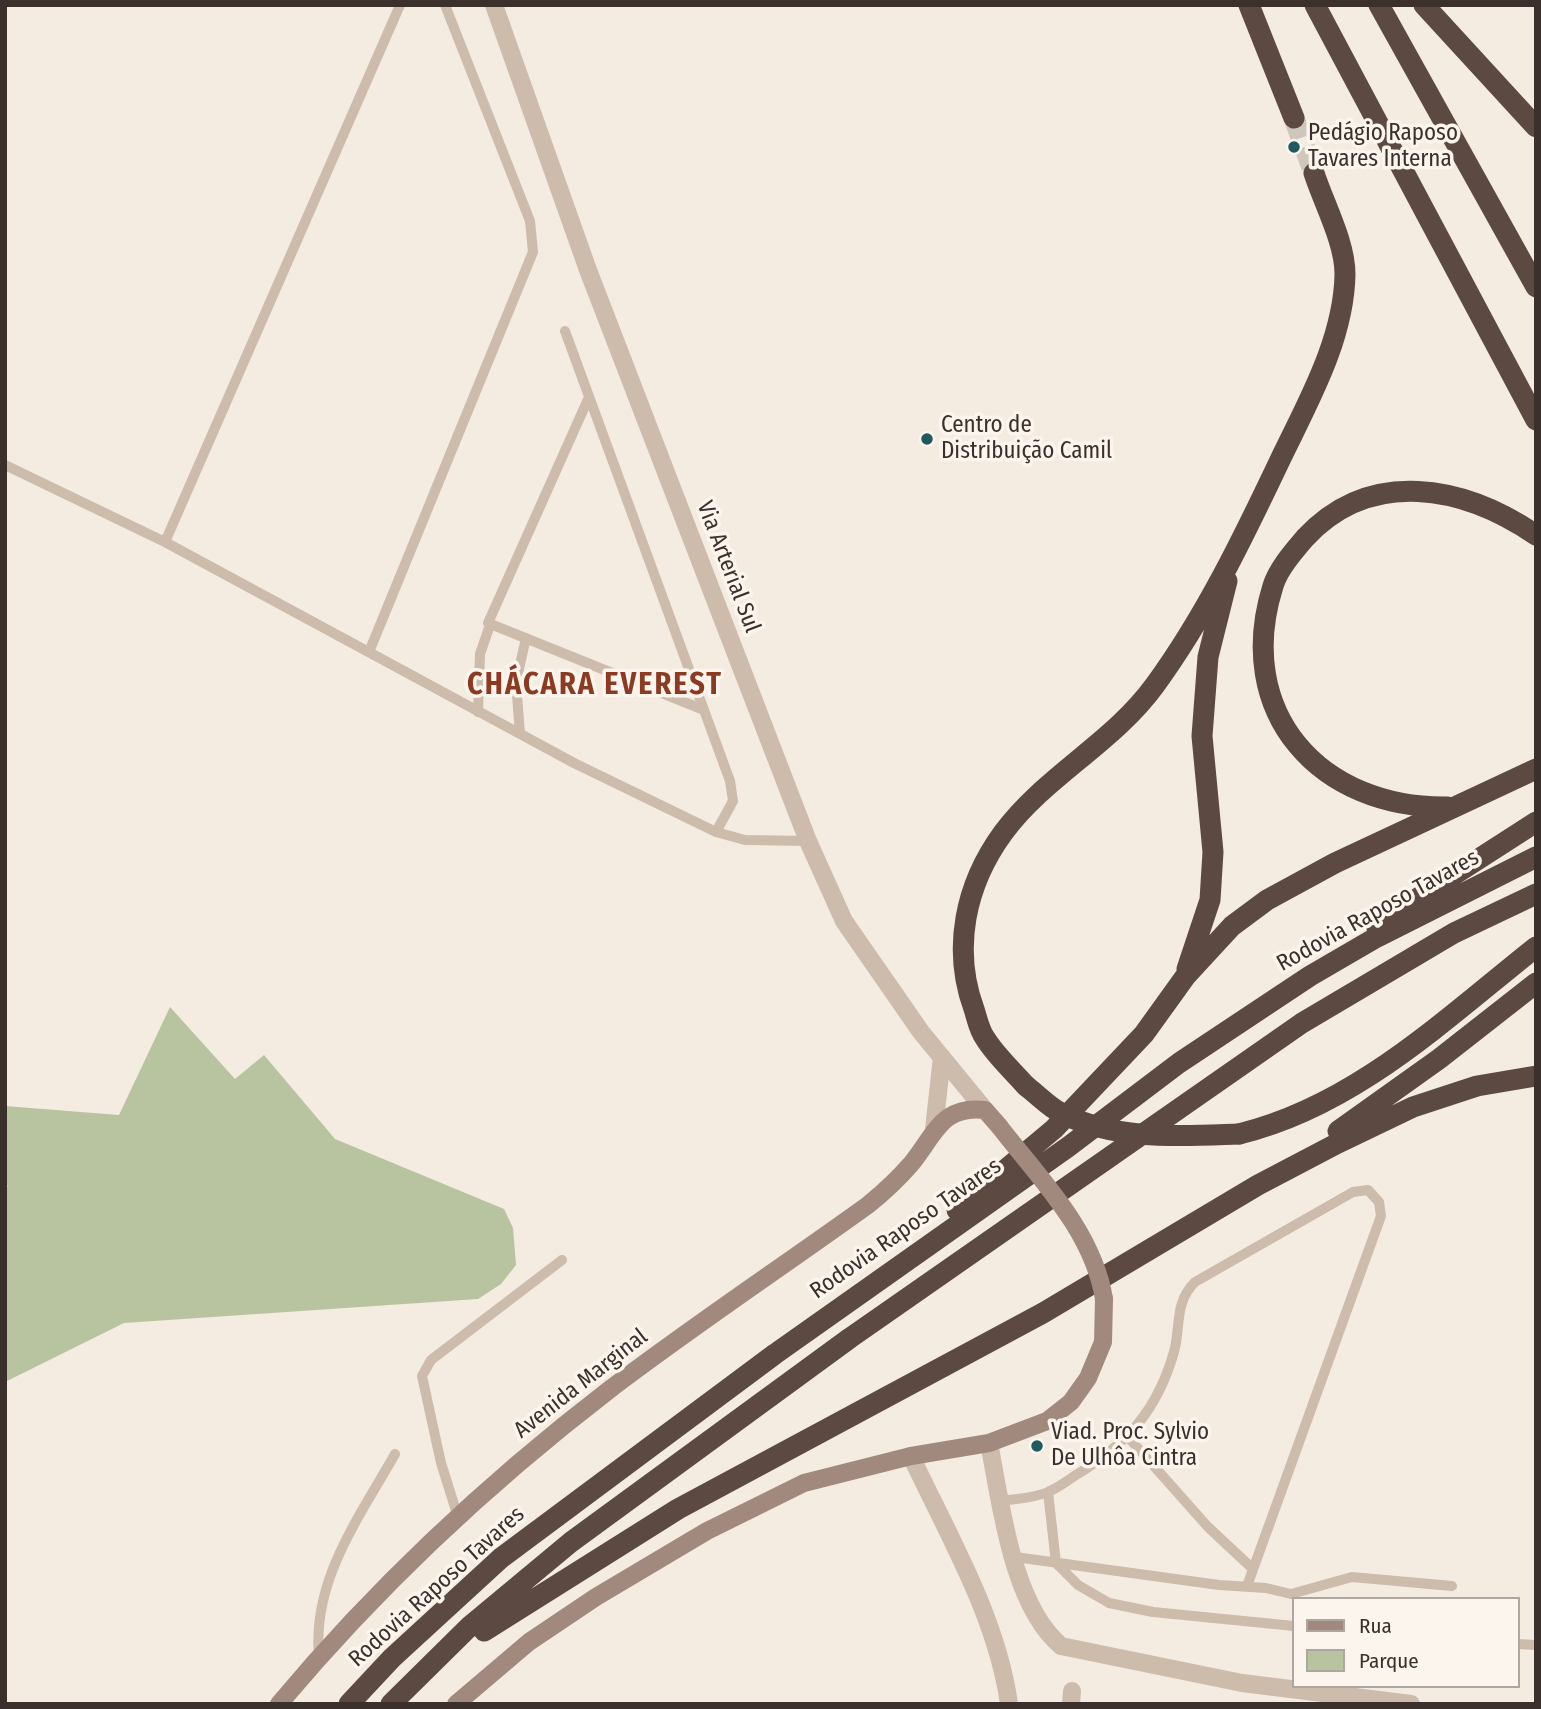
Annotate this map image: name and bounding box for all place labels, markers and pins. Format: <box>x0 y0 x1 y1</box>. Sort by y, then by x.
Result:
place label: Pedágio Raposo Tavares Interna <box>1308 120 1458 174</box>
marker: Pedágio Raposo Tavares Interna <box>1286 139 1302 155</box>
place label: Centro de Distribuição Camil <box>941 412 1112 466</box>
marker: Centro de Distribuição Camil <box>919 431 935 447</box>
place label: Viad. Proc. Sylvio De Ulhôa Cintra <box>1051 1419 1209 1473</box>
marker: Viad. Proc. Sylvio De Ulhôa Cintra <box>1029 1438 1045 1454</box>

